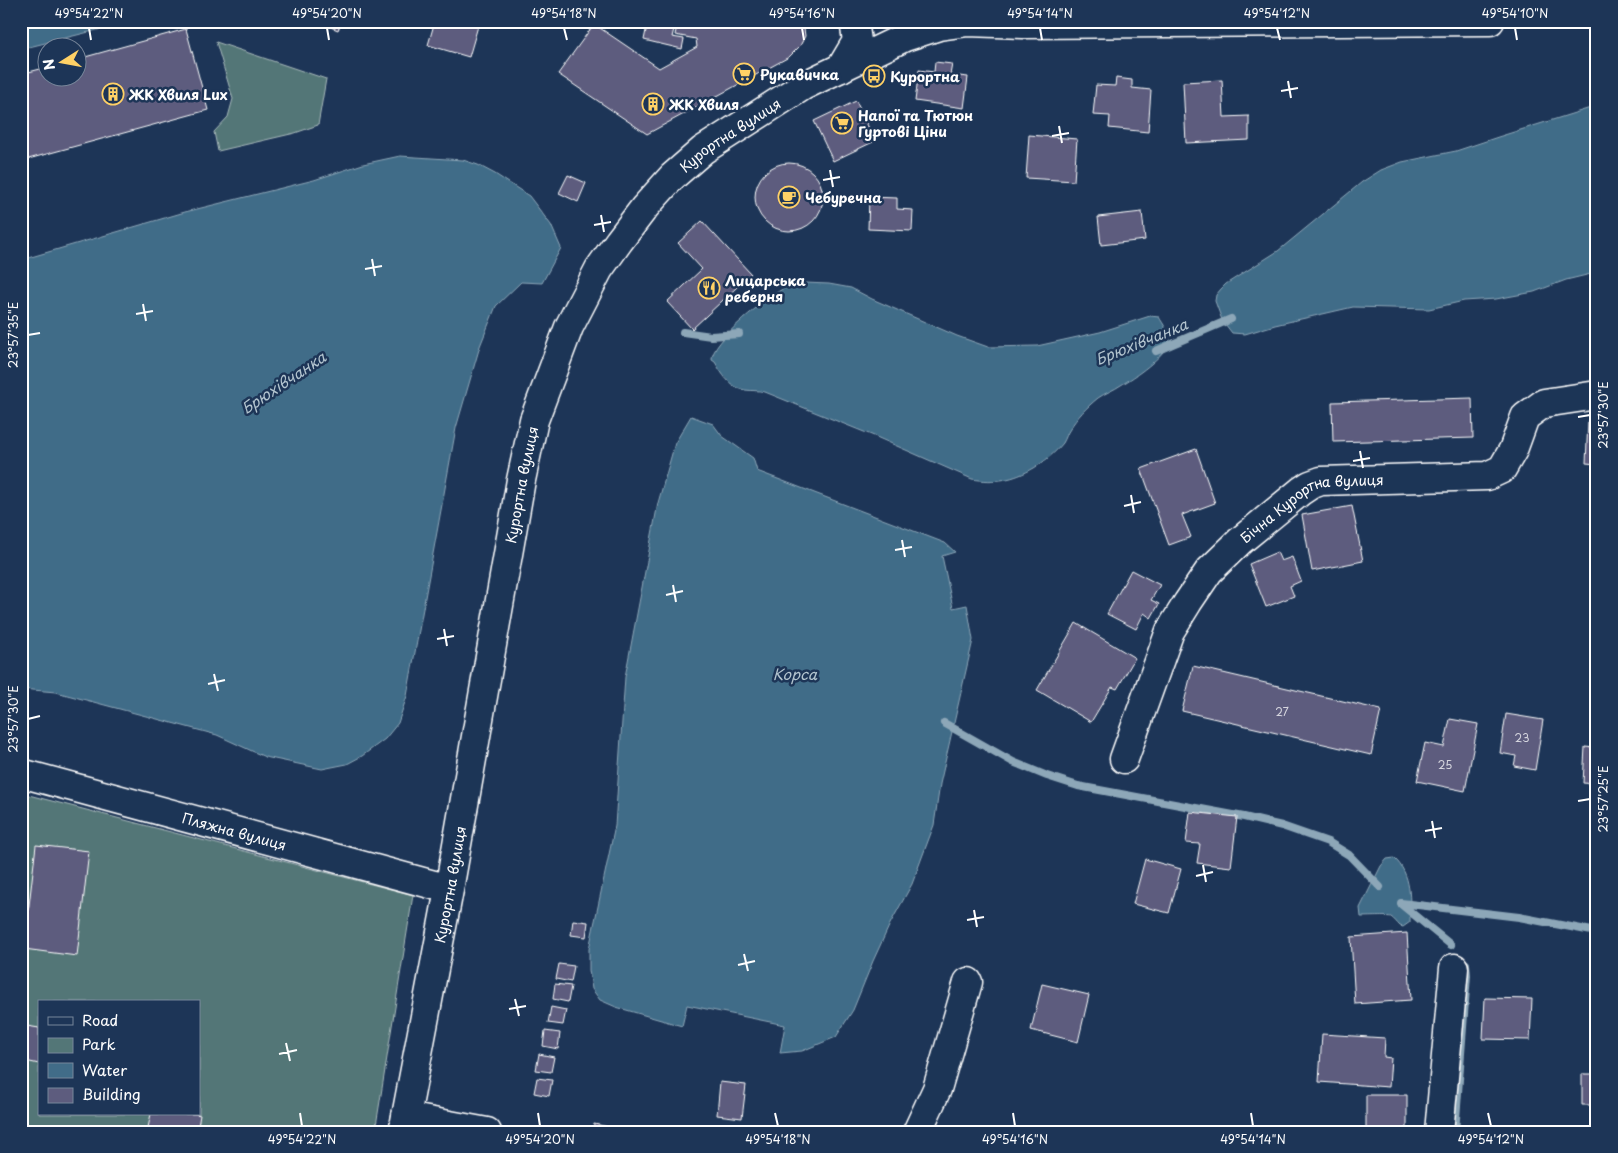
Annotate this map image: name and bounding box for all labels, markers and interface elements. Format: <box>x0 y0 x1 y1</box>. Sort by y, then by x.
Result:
text: 49°54'22"N <box>55 4 123 22</box>
text: 49°54'20"N <box>292 4 362 22</box>
text: 49°54'18"N <box>531 4 597 22</box>
text: 49°54'16"N <box>769 4 835 22</box>
text: 49°54'14"N <box>1007 4 1073 22</box>
text: 49°54'12"N <box>1244 4 1310 22</box>
text: 49°54'10"N <box>1482 4 1548 22</box>
north arrow <box>38 38 88 88</box>
text: N <box>37 57 60 72</box>
supermarket icon: Рукавичка <box>732 62 756 86</box>
place label: Рукавичка <box>760 64 839 85</box>
bus stop icon: Курортна <box>862 64 886 88</box>
place label: Курортна <box>890 66 960 87</box>
building icon: ЖК Хвиля Lux <box>101 82 125 106</box>
place label: ЖК Хвиля Lux <box>128 84 228 105</box>
building icon: ЖК Хвиля <box>641 92 665 116</box>
street label: Курортна вулиця <box>674 93 785 177</box>
place label: ЖК Хвиля <box>668 94 739 115</box>
place label: Напої та Тютюн Гуртові Ціни <box>858 105 973 142</box>
supermarket icon: Напої та Тютюн Гуртові Ціни <box>830 111 854 135</box>
cafe icon: Чебуречна <box>777 185 801 209</box>
place label: Чебуречна <box>805 187 882 208</box>
place label: Лицарська реберня <box>725 270 806 307</box>
restaurant icon: Лицарська реберня <box>697 276 721 300</box>
text: 23°57'35"E <box>4 302 22 368</box>
water label: Брюхівчанка <box>1091 312 1191 370</box>
water label: Брюхівчанка <box>236 345 331 419</box>
text: 23°57'30"E <box>1594 381 1612 449</box>
street label: Курортна вулиця <box>500 424 543 545</box>
street label: Бічна Курортна вулиця <box>1235 469 1384 547</box>
water label: Корса <box>773 662 818 685</box>
text: 23°57'30"E <box>4 685 22 753</box>
house number: 27 <box>1275 703 1289 720</box>
house number: 23 <box>1515 729 1529 746</box>
house number: 25 <box>1438 756 1452 773</box>
text: 23°57'25"E <box>1594 766 1612 832</box>
street label: Пляжна вулиця <box>180 807 289 855</box>
street label: Курортна вулиця <box>429 824 471 945</box>
legend <box>38 1000 200 1116</box>
text: Road <box>82 1008 118 1031</box>
text: Park <box>82 1032 116 1055</box>
text: Water <box>82 1058 127 1081</box>
text: Building <box>82 1082 141 1105</box>
text: 49°54'22"N <box>268 1130 336 1148</box>
text: 49°54'20"N <box>505 1130 575 1148</box>
text: 49°54'18"N <box>745 1130 811 1148</box>
text: 49°54'16"N <box>982 1130 1048 1148</box>
text: 49°54'14"N <box>1220 1130 1286 1148</box>
text: 49°54'12"N <box>1458 1130 1524 1148</box>

